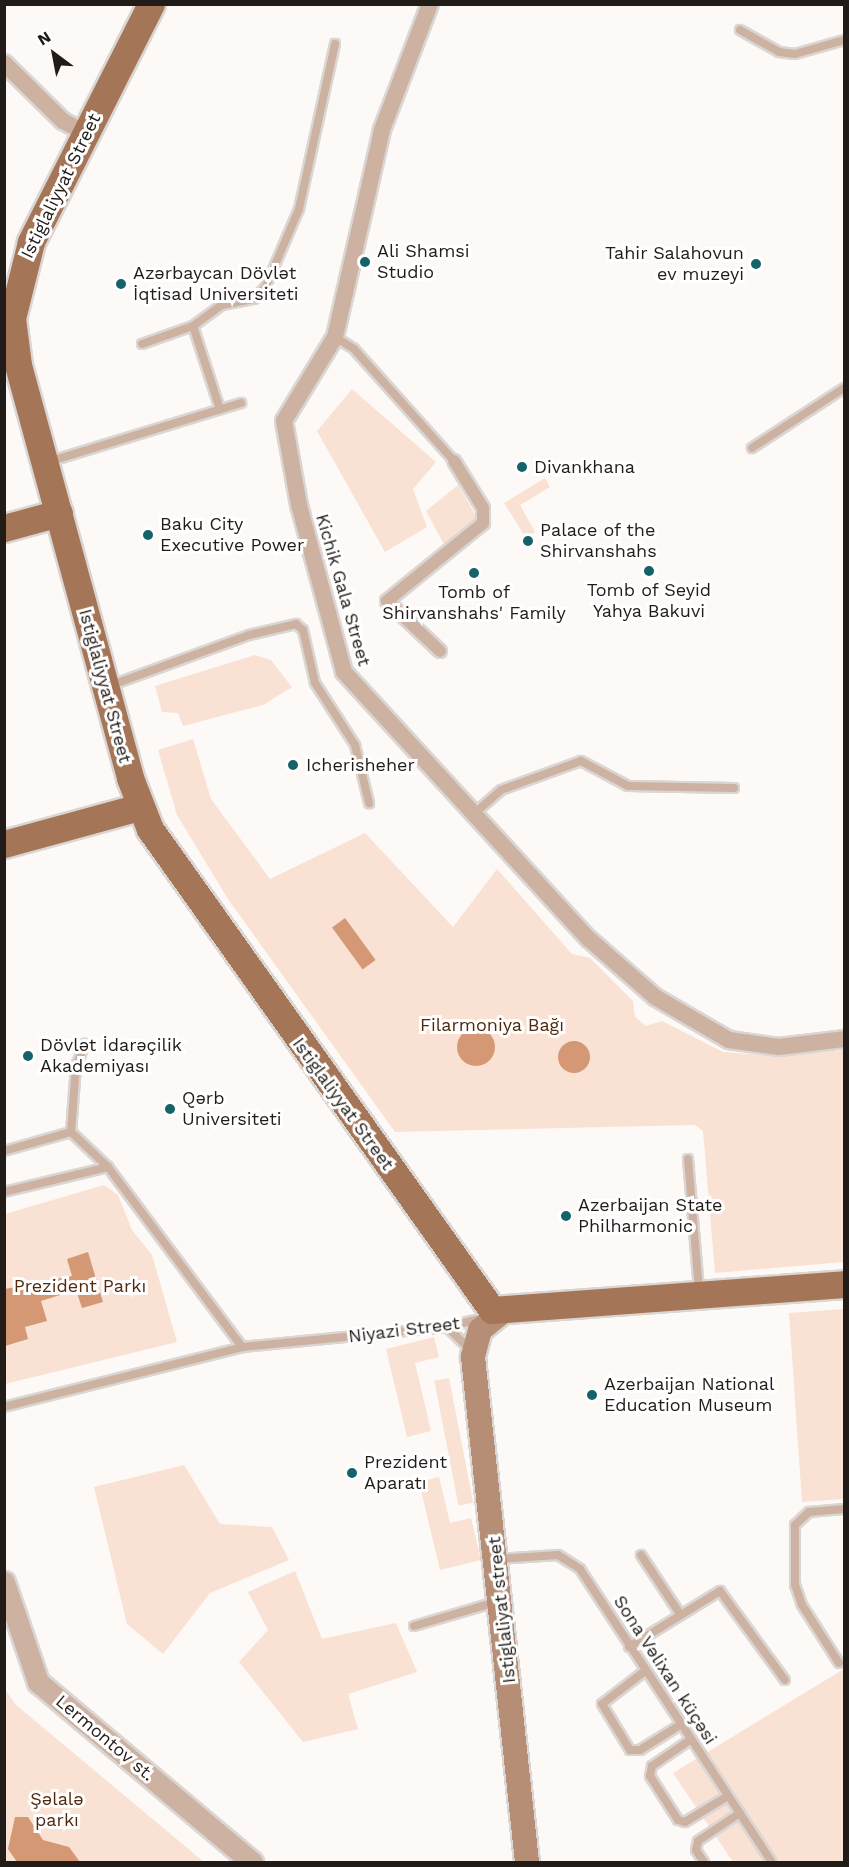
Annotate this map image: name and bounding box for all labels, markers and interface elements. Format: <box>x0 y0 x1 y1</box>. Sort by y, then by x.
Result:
north arrow <box>24 24 84 84</box>
text: N <box>34 27 54 50</box>
street label: Istiglaliyyat Street <box>17 110 105 262</box>
place label: Ali Shamsi Studio <box>377 241 470 284</box>
place label: Tahir Salahovun ev muzeyi <box>605 243 744 286</box>
marker: Ali Shamsi Studio <box>358 255 372 269</box>
marker: Tahir Salahovun ev muzeyi <box>749 257 763 271</box>
place label: Azərbaycan Dövlət İqtisad Universiteti <box>133 263 298 306</box>
marker: Azərbaycan Dövlət İqtisad Universiteti <box>114 277 128 291</box>
place label: Divankhana <box>534 456 635 478</box>
marker: Divankhana <box>515 460 529 474</box>
street label: Kichik Gala Street <box>311 511 375 669</box>
place label: Baku City Executive Power <box>160 514 304 556</box>
place label: Palace of the Shirvanshahs <box>540 520 657 562</box>
marker: Baku City Executive Power <box>141 528 155 542</box>
marker: Palace of the Shirvanshahs <box>521 534 535 548</box>
marker: Tomb of Seyid Yahya Bakuvi <box>642 564 656 578</box>
marker: Tomb of Shirvanshahs' Family <box>467 566 481 580</box>
place label: Tomb of Seyid Yahya Bakuvi <box>587 580 711 622</box>
place label: Tomb of Shirvanshahs' Family <box>382 582 566 624</box>
street label: Istiglaliyyat Street <box>74 607 136 765</box>
place label: Icherisheher <box>306 754 415 776</box>
marker: Icherisheher <box>284 756 302 774</box>
park label: Filarmoniya Bağı <box>420 1014 564 1036</box>
street label: Istiglaliyyat Street <box>288 1034 398 1174</box>
place label: Dövlət İdarəçilik Akademiyası <box>40 1035 182 1078</box>
marker: Dövlət İdarəçilik Akademiyası <box>21 1049 35 1063</box>
place label: Qərb Universiteti <box>182 1088 282 1130</box>
marker: Qərb Universiteti <box>163 1102 177 1116</box>
place label: Azerbaijan State Philharmonic <box>578 1195 722 1238</box>
marker: Azerbaijan State Philharmonic <box>559 1209 573 1223</box>
park label: Prezident Parkı <box>14 1275 146 1297</box>
street label: Niyazi Street <box>347 1312 461 1348</box>
place label: Azerbaijan National Education Museum <box>604 1374 774 1416</box>
marker: Azerbaijan National Education Museum <box>585 1388 599 1402</box>
place label: Prezident Aparatı <box>364 1452 447 1494</box>
marker: Prezident Aparatı <box>345 1466 359 1480</box>
street label: Istiglaliyat street <box>484 1536 520 1684</box>
street label: Sona Vəlixan küçəsi <box>609 1591 721 1749</box>
street label: Lermontov st. <box>51 1690 159 1786</box>
park label: Şəlalə parkı <box>30 1789 84 1832</box>

